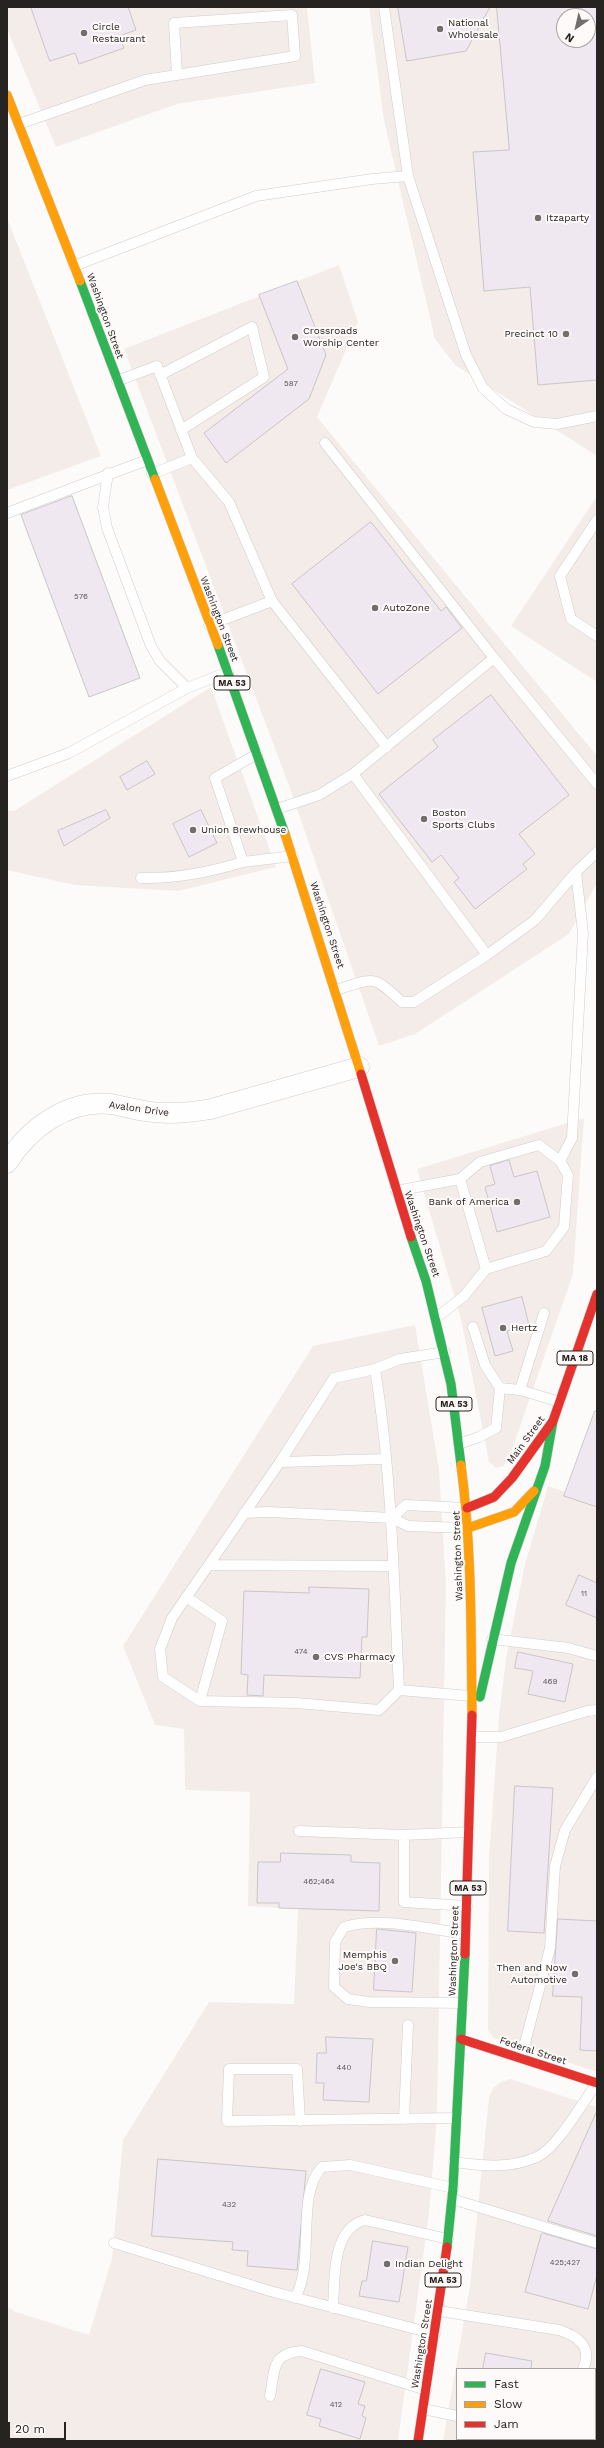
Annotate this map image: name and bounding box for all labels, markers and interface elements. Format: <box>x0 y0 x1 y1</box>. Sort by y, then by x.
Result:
north arrow <box>556 8 596 48</box>
place label: National Wholesale <box>448 17 498 40</box>
place label: Circle Restaurant <box>92 21 145 44</box>
marker: National Wholesale <box>435 24 445 34</box>
marker: Circle Restaurant <box>79 28 89 38</box>
text: N <box>563 30 577 45</box>
place label: Itzaparty <box>546 212 589 224</box>
marker: Itzaparty <box>533 213 543 223</box>
street label: Washington Street <box>84 271 126 361</box>
place label: Crossroads Worship Center <box>303 325 379 348</box>
place label: Precinct 10 <box>504 328 558 340</box>
marker: Precinct 10 <box>561 329 571 339</box>
marker: Crossroads Worship Center <box>290 332 300 342</box>
house number: 587 <box>284 379 298 389</box>
street label: Washington Street <box>197 575 241 663</box>
house number: 576 <box>74 592 88 602</box>
place label: AutoZone <box>383 602 430 614</box>
marker: AutoZone <box>370 603 380 613</box>
road number: MA 53 <box>214 676 250 690</box>
place label: Boston Sports Clubs <box>432 807 495 830</box>
marker: Boston Sports Clubs <box>419 814 429 824</box>
place label: Union Brewhouse <box>201 824 286 836</box>
marker: Union Brewhouse <box>188 825 198 835</box>
street label: Washington Street <box>307 880 347 970</box>
street label: Avalon Drive <box>108 1099 170 1119</box>
street label: Washington Street <box>402 1189 442 1279</box>
place label: Bank of America <box>428 1196 509 1208</box>
marker: Bank of America <box>512 1197 522 1207</box>
place label: Hertz <box>511 1322 537 1334</box>
marker: Hertz <box>498 1323 508 1333</box>
road number: MA 18 <box>557 1351 593 1365</box>
road number: MA 53 <box>436 1397 472 1411</box>
street label: Main Street <box>505 1414 547 1466</box>
street label: Washington Street <box>450 1511 466 1601</box>
house number: 11 <box>581 1589 587 1599</box>
house number: 474 <box>294 1647 308 1657</box>
place label: CVS Pharmacy <box>324 1651 395 1663</box>
marker: CVS Pharmacy <box>311 1652 321 1662</box>
house number: 469 <box>543 1677 557 1687</box>
house number: 462;464 <box>303 1877 335 1887</box>
road number: MA 53 <box>450 1881 486 1895</box>
street label: Washington Street <box>446 1906 462 1996</box>
place label: Memphis Joe's BBQ <box>338 1949 387 1972</box>
marker: Memphis Joe's BBQ <box>390 1956 400 1966</box>
place label: Then and Now Automotive <box>497 1962 567 1986</box>
marker: Then and Now Automotive <box>570 1969 580 1979</box>
street label: Federal Street <box>498 2035 568 2067</box>
house number: 440 <box>337 2063 351 2073</box>
house number: 432 <box>222 2200 236 2210</box>
place label: Indian Delight <box>395 2258 463 2270</box>
house number: 425;427 <box>550 2258 580 2268</box>
marker: Indian Delight <box>382 2259 392 2269</box>
road number: MA 53 <box>425 2273 461 2287</box>
street label: Washington Street <box>409 2298 435 2390</box>
legend <box>456 2368 596 2440</box>
text: Fast <box>494 2377 519 2391</box>
text: Slow <box>494 2397 522 2411</box>
house number: 412 <box>330 2400 342 2410</box>
scale bar <box>10 2414 68 2440</box>
text: Jam <box>494 2417 519 2431</box>
text: 20 m <box>15 2422 45 2436</box>

